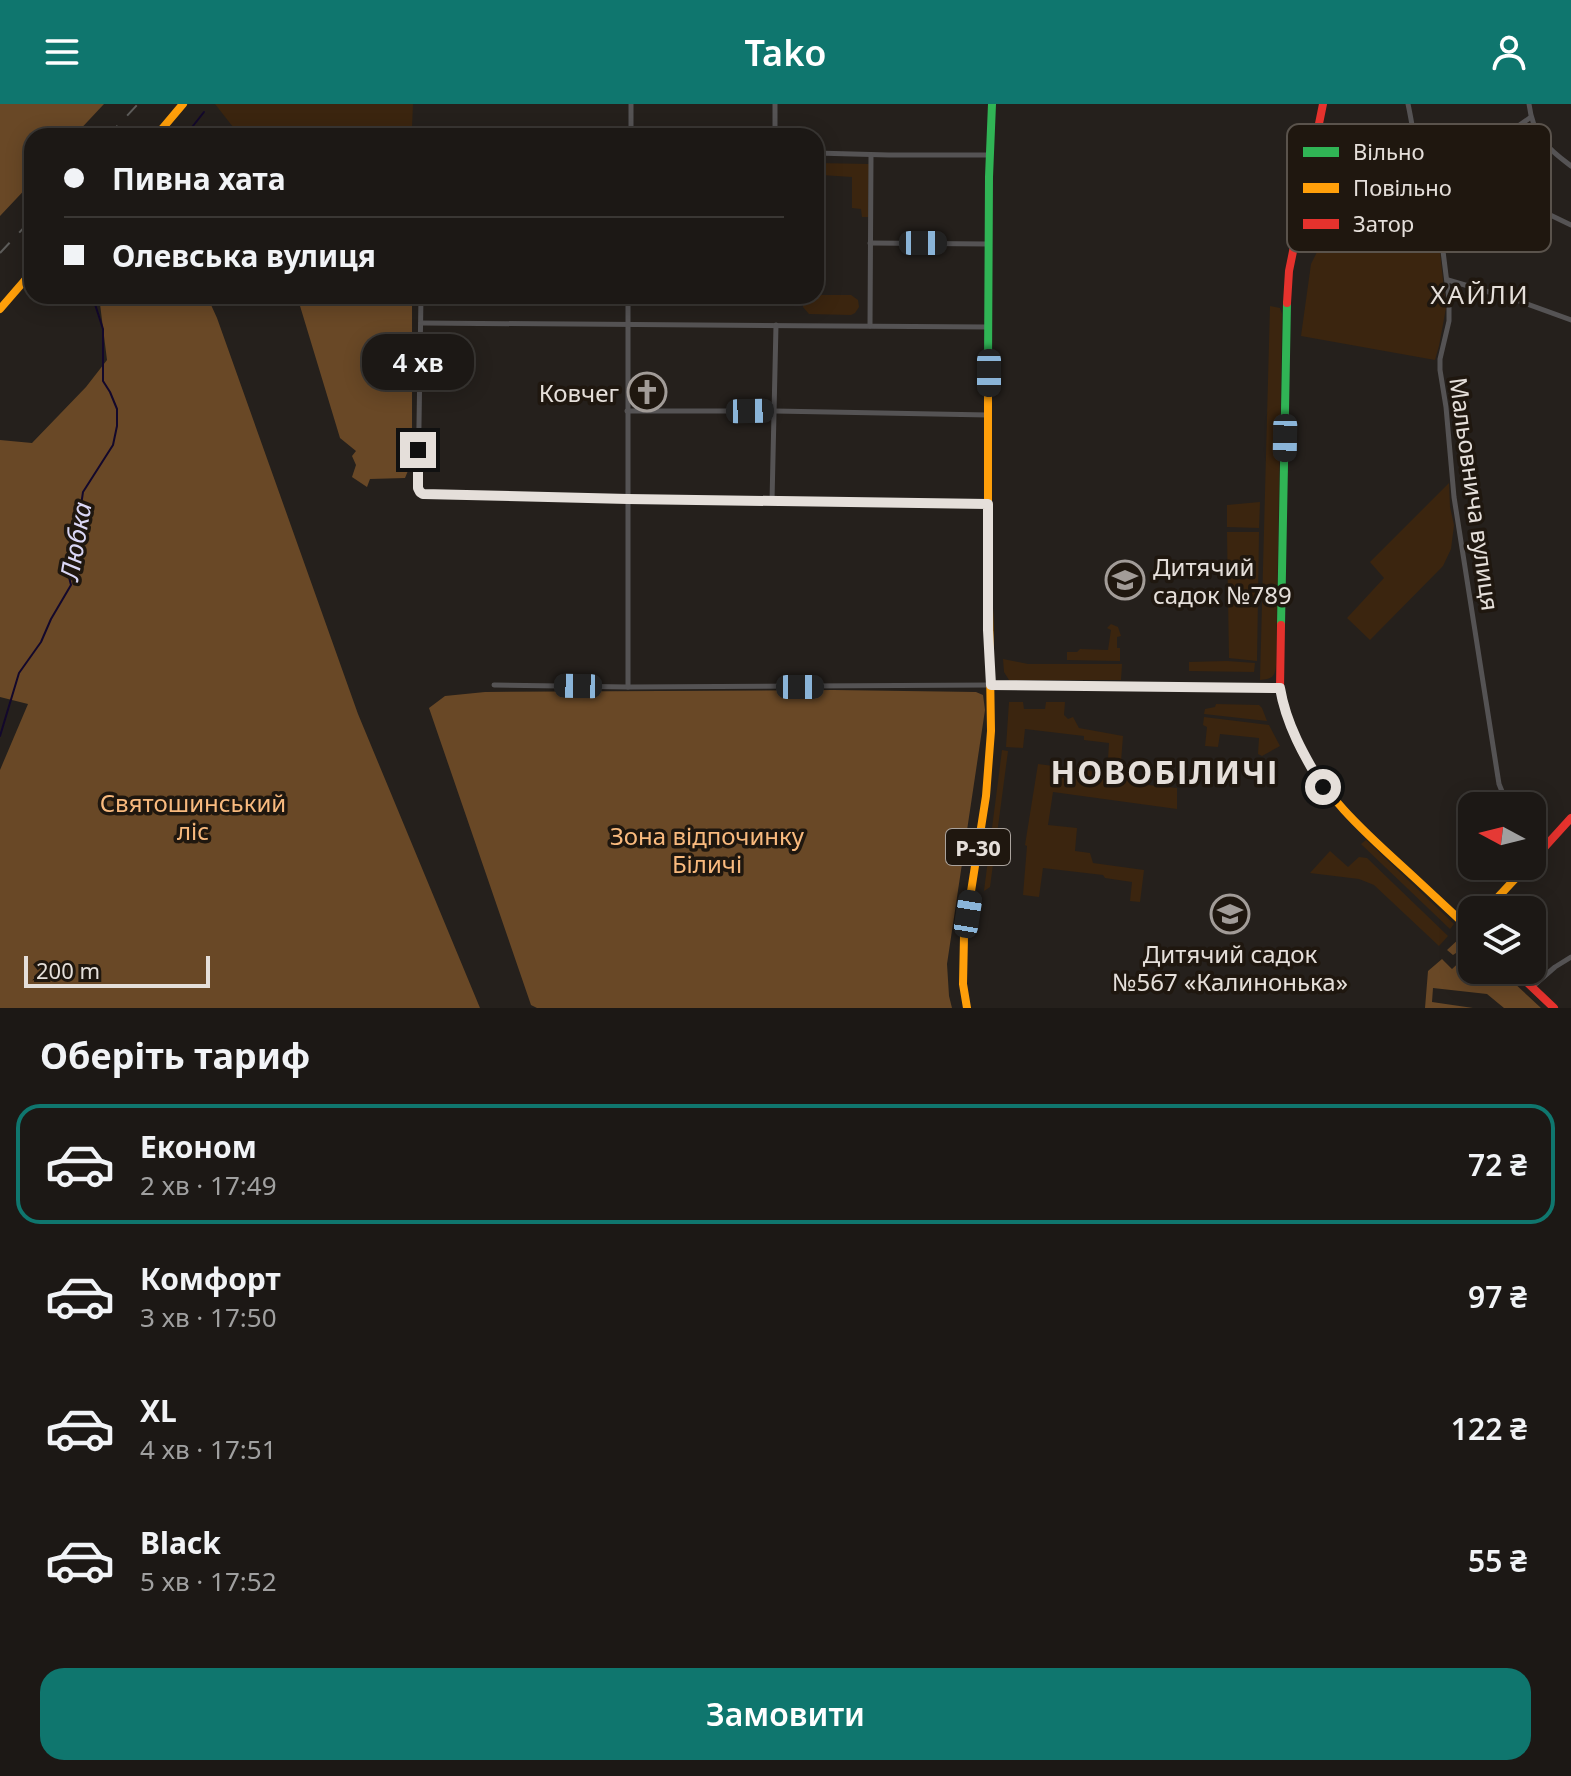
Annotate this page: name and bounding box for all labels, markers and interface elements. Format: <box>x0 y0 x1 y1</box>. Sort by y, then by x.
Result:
text: Tako <box>744 28 827 77</box>
icon: menu <box>40 30 84 74</box>
icon: person <box>1487 30 1531 74</box>
legend <box>1287 124 1551 252</box>
text: Вільно <box>1353 136 1424 166</box>
text: Пивна хата <box>112 158 286 199</box>
text: Повільно <box>1353 172 1452 202</box>
text: Затор <box>1353 208 1414 238</box>
car <box>899 231 947 255</box>
text: Олевська вулиця <box>112 235 376 276</box>
district label: ХАЙЛИ <box>1430 276 1530 312</box>
callout: 4 хв <box>362 334 474 390</box>
text: 4 хв <box>392 344 444 380</box>
car <box>977 349 1001 397</box>
church icon: Ковчег <box>626 371 668 413</box>
street label: Мальовнича вулиця <box>1442 375 1508 613</box>
place label: Ковчег <box>539 376 619 409</box>
car <box>726 399 774 423</box>
car <box>1273 414 1297 462</box>
route end <box>400 432 436 468</box>
water label: Любка <box>50 499 100 584</box>
place label: Дитячий садок №789 <box>1153 550 1292 611</box>
school or university icon: Дитячий садок №789 <box>1104 559 1146 601</box>
car <box>554 674 602 698</box>
car <box>776 675 824 699</box>
district label: НОВОБІЛИЧІ <box>1051 750 1279 793</box>
route start <box>1305 769 1341 805</box>
park label: Святошинський ліс <box>100 786 286 847</box>
north arrow <box>1458 792 1546 880</box>
map controls <box>1458 792 1546 984</box>
park label: Зона відпочинку Біличі <box>610 819 805 880</box>
road number: Р-30 <box>946 829 1010 865</box>
car <box>952 888 984 940</box>
school or university icon: Дитячий садок №567 «Калинонька» <box>1209 893 1251 935</box>
button: layers <box>1458 896 1546 984</box>
place label: Дитячий садок №567 «Калинонька» <box>1112 937 1348 998</box>
scale bar <box>24 952 210 988</box>
text: 200 m <box>36 955 100 985</box>
text: Оберіть тариф <box>40 1031 310 1080</box>
text: Економ <box>140 1126 257 1167</box>
icon: car <box>44 1128 116 1200</box>
text: 72 ₴ <box>1468 1144 1527 1185</box>
text: 2 хв · 17:49 <box>140 1167 277 1203</box>
text: Комфорт <box>140 1258 281 1299</box>
icon: car <box>44 1260 116 1332</box>
text: 97 ₴ <box>1468 1276 1527 1317</box>
text: 3 хв · 17:50 <box>140 1299 277 1335</box>
text: XL <box>140 1390 177 1431</box>
icon: car <box>44 1392 116 1464</box>
text: 122 ₴ <box>1451 1408 1527 1449</box>
text: 4 хв · 17:51 <box>140 1431 277 1467</box>
text: Black <box>140 1522 221 1563</box>
icon: car <box>44 1524 116 1596</box>
text: 55 ₴ <box>1468 1540 1527 1581</box>
text: 5 хв · 17:52 <box>140 1563 277 1599</box>
button: Замовити <box>40 1668 1531 1760</box>

